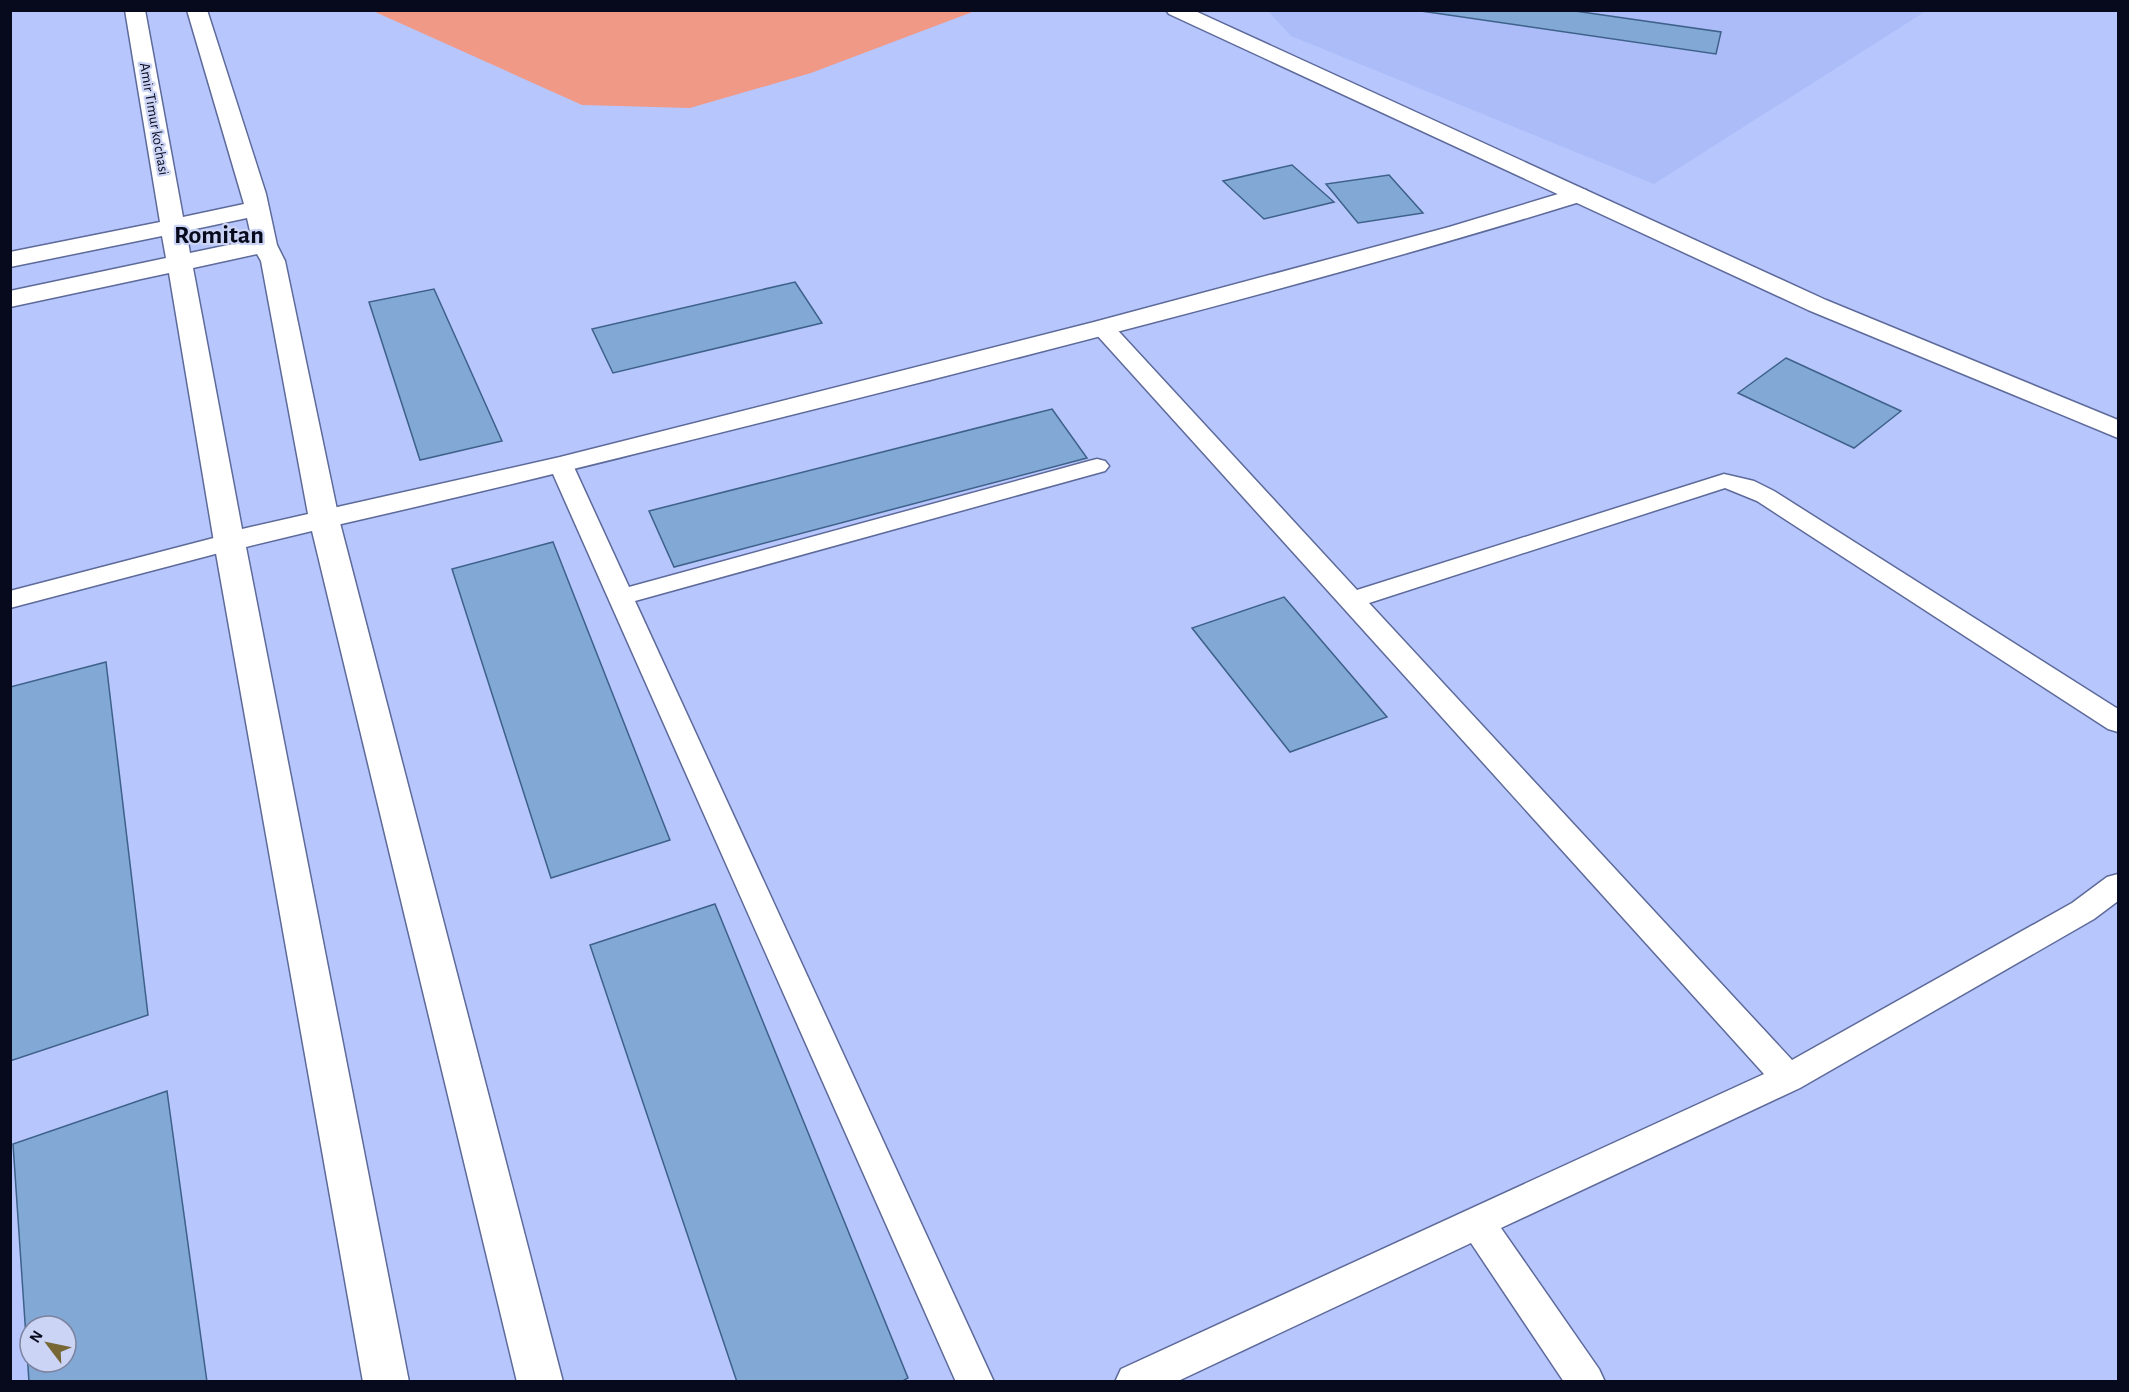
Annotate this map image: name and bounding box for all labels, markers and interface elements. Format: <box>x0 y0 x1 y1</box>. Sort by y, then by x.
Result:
street label: Amir Timur ko‘chasi <box>137 62 171 176</box>
district label: Romitan <box>174 222 264 248</box>
north arrow <box>18 1314 78 1374</box>
text: N <box>26 1328 46 1346</box>

